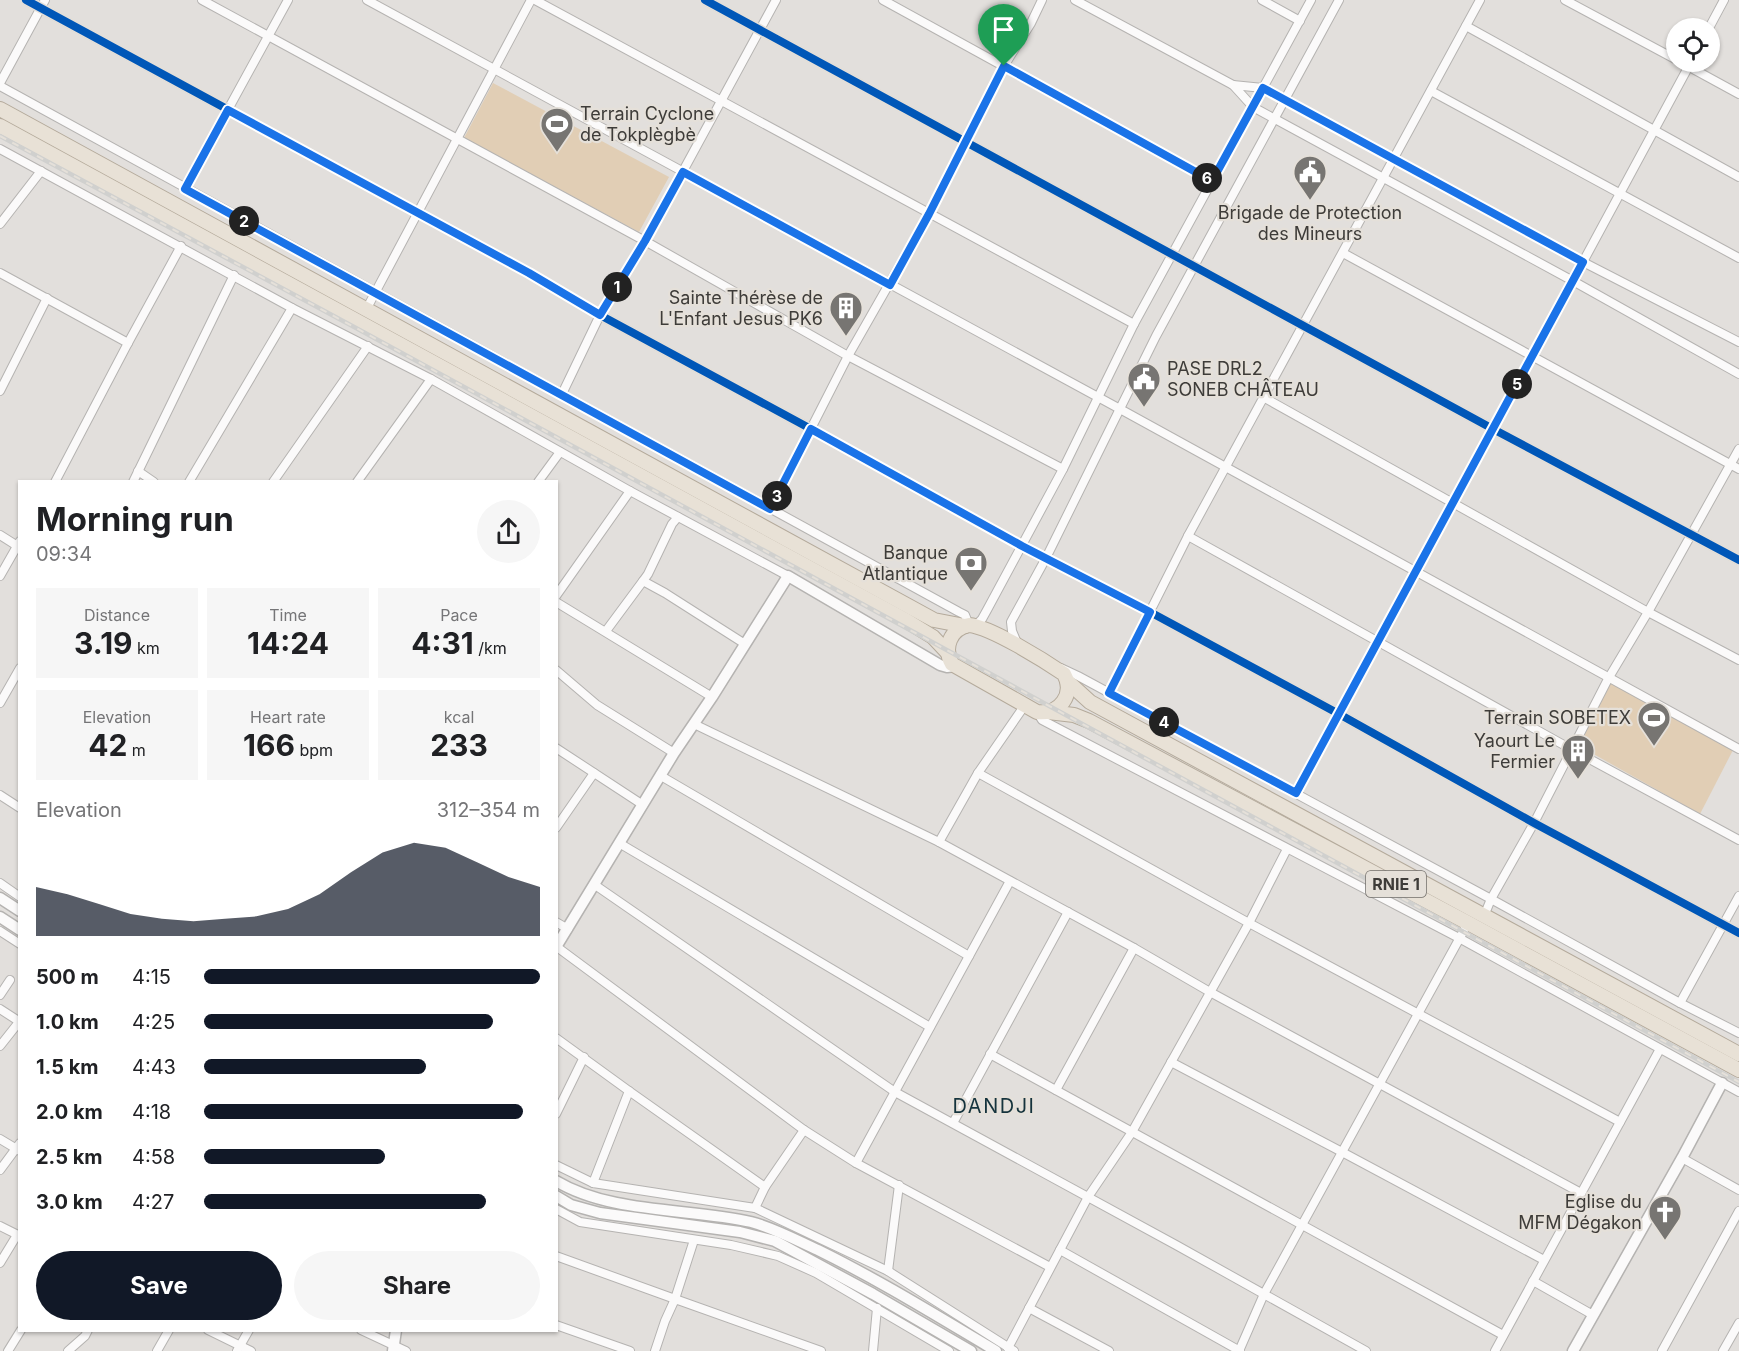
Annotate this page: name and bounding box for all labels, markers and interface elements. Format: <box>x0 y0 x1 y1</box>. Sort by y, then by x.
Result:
pin <box>978 4 1029 66</box>
icon: arrive <box>987 13 1020 46</box>
map controls <box>1666 18 1720 72</box>
button: locate <box>1666 18 1720 72</box>
place label: Terrain Cyclone de Tokplègbè <box>580 103 714 145</box>
sports icon: Terrain Cyclone de Tokplègbè <box>539 106 575 153</box>
public building icon: Brigade de Protection des Mineurs <box>1292 154 1328 201</box>
pin: 6 <box>1192 163 1222 193</box>
text: 6 <box>1202 168 1212 188</box>
place label: Brigade de Protection des Mineurs <box>1218 202 1402 244</box>
pin: 2 <box>229 206 259 236</box>
text: 2 <box>239 211 249 231</box>
pin: 1 <box>602 272 632 302</box>
text: 1 <box>614 277 620 297</box>
place label: Sainte Thérèse de L'Enfant Jesus PK6 <box>659 287 823 329</box>
building icon: Sainte Thérèse de L'Enfant Jesus PK6 <box>828 290 864 337</box>
place label: PASE DRL2 SONEB CHÂTEAU <box>1167 358 1319 400</box>
public building icon: PASE DRL2 SONEB CHÂTEAU <box>1126 361 1162 408</box>
pin: 5 <box>1502 369 1532 399</box>
text: 5 <box>1512 374 1522 394</box>
pin: 3 <box>762 481 792 511</box>
text: 3 <box>772 486 782 506</box>
text: Morning run <box>36 499 234 539</box>
button: share <box>477 500 540 563</box>
text: 09:34 <box>36 542 92 566</box>
place label: Banque Atlantique <box>863 542 948 584</box>
bank icon: Banque Atlantique <box>953 545 989 592</box>
text: Distance <box>84 605 150 625</box>
text: Time <box>269 605 307 625</box>
text: Pace <box>440 605 478 625</box>
text: 3.19 <box>74 625 133 661</box>
text: 14:24 <box>247 625 329 661</box>
text: 4:31 <box>411 625 474 661</box>
text: km <box>133 638 160 658</box>
text: /km <box>474 638 507 658</box>
sports icon: Terrain SOBETEX <box>1636 700 1672 747</box>
text: Elevation <box>83 707 151 727</box>
text: Heart rate <box>250 707 326 727</box>
text: kcal <box>444 707 474 727</box>
pin: 4 <box>1149 707 1179 737</box>
place label: Terrain SOBETEX <box>1484 707 1631 728</box>
text: 4 <box>1159 712 1169 732</box>
text: 42 <box>88 727 127 763</box>
text: 166 <box>243 727 295 763</box>
text: 233 <box>430 727 488 763</box>
place label: Yaourt Le Fermier <box>1474 730 1555 772</box>
building icon: Yaourt Le Fermier <box>1560 733 1596 780</box>
text: m <box>127 740 146 760</box>
text: bpm <box>295 740 333 760</box>
text: Elevation <box>36 798 122 822</box>
text: 312–354 m <box>437 798 540 822</box>
road number: RNIE 1 <box>1366 871 1426 897</box>
text: 500 m <box>36 965 99 989</box>
text: 4:15 <box>132 965 171 989</box>
text: 1.0 km <box>36 1010 99 1034</box>
text: 4:25 <box>132 1010 175 1034</box>
text: 1.5 km <box>36 1055 99 1079</box>
text: 4:43 <box>132 1055 176 1079</box>
district label: DANDJI <box>953 1094 1035 1118</box>
text: 2.0 km <box>36 1100 103 1124</box>
text: 4:18 <box>132 1100 171 1124</box>
text: 2.5 km <box>36 1145 103 1169</box>
text: 4:58 <box>132 1145 175 1169</box>
text: 3.0 km <box>36 1190 103 1214</box>
text: 4:27 <box>132 1190 174 1214</box>
place label: Eglise du MFM Dégakon <box>1518 1191 1642 1233</box>
church icon: Eglise du MFM Dégakon <box>1647 1194 1683 1241</box>
button: Save <box>36 1251 282 1320</box>
button: Share <box>294 1251 540 1320</box>

